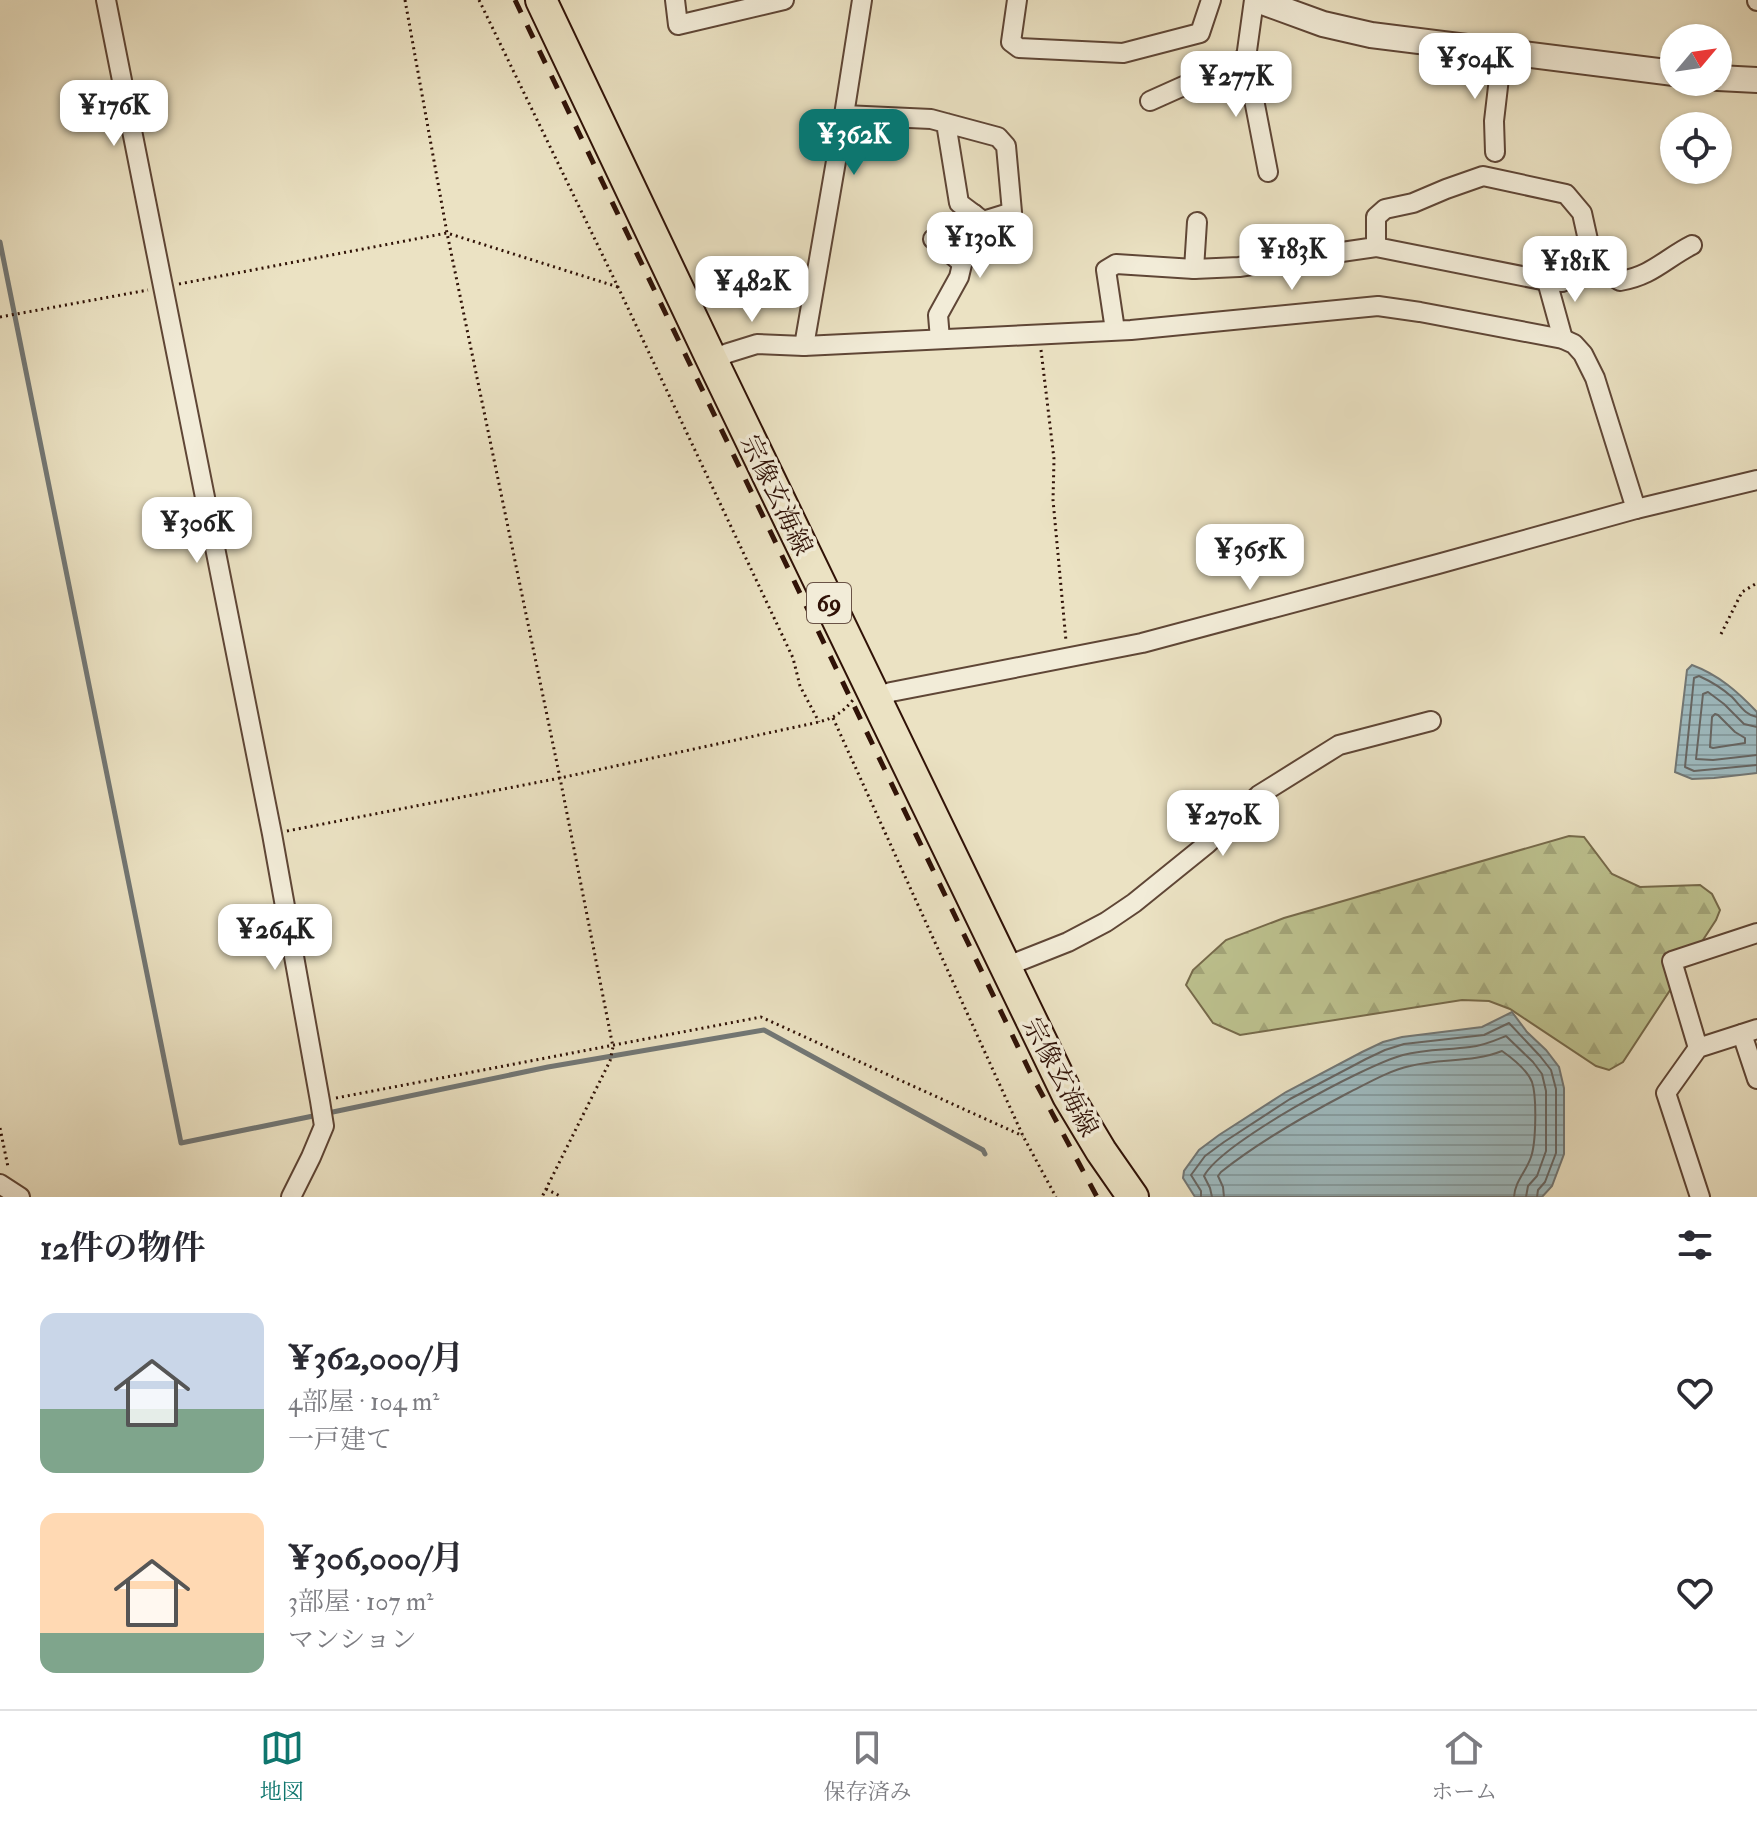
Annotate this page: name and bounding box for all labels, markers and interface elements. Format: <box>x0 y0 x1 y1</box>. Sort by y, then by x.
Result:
north arrow <box>1660 24 1732 96</box>
map controls <box>1660 24 1732 184</box>
pin: ¥504K <box>1419 33 1531 101</box>
text: ¥504K <box>1437 43 1513 75</box>
pin: ¥277K <box>1180 51 1292 119</box>
text: ¥277K <box>1199 61 1273 93</box>
pin: ¥176K <box>58 80 170 148</box>
text: ¥176K <box>78 90 150 122</box>
pin: ¥362K <box>798 109 910 177</box>
button: locate <box>1660 112 1732 184</box>
text: ¥362K <box>817 119 891 151</box>
pin: ¥130K <box>924 212 1036 280</box>
text: ¥130K <box>945 222 1015 254</box>
pin: ¥183K <box>1236 224 1348 292</box>
text: ¥183K <box>1257 234 1327 266</box>
pin: ¥181K <box>1519 236 1631 304</box>
text: ¥181K <box>1541 246 1609 278</box>
pin: ¥482K <box>696 256 808 324</box>
text: ¥482K <box>713 266 791 298</box>
street label: 宗像玄海線 <box>733 430 819 561</box>
pin: ¥306K <box>141 497 253 565</box>
text: ¥306K <box>160 507 234 539</box>
pin: ¥365K <box>1194 524 1306 592</box>
text: ¥365K <box>1214 534 1286 566</box>
road number: 69 <box>807 583 851 623</box>
pin: ¥270K <box>1167 790 1279 858</box>
text: ¥270K <box>1185 800 1261 832</box>
pin: ¥264K <box>219 904 331 972</box>
text: ¥264K <box>236 914 314 946</box>
street label: 宗像玄海線 <box>1015 1013 1105 1142</box>
icon: filters <box>1673 1223 1717 1267</box>
text: 12件の物件 <box>40 1227 205 1270</box>
text: ¥362,000/月 <box>288 1337 464 1380</box>
icon: home <box>104 1345 200 1441</box>
icon: heart <box>1673 1371 1717 1415</box>
text: 4部屋 · 104 m² <box>288 1386 439 1418</box>
text: 一戸建て <box>288 1424 392 1456</box>
text: ¥306,000/月 <box>288 1537 464 1580</box>
icon: home <box>104 1545 200 1641</box>
icon: heart <box>1673 1571 1717 1615</box>
text: 3部屋 · 107 m² <box>288 1586 433 1618</box>
text: マンション <box>288 1624 417 1656</box>
tab: 地図 <box>260 1726 304 1806</box>
tab: 保存済み <box>823 1726 911 1806</box>
tab: ホーム <box>1431 1726 1497 1806</box>

